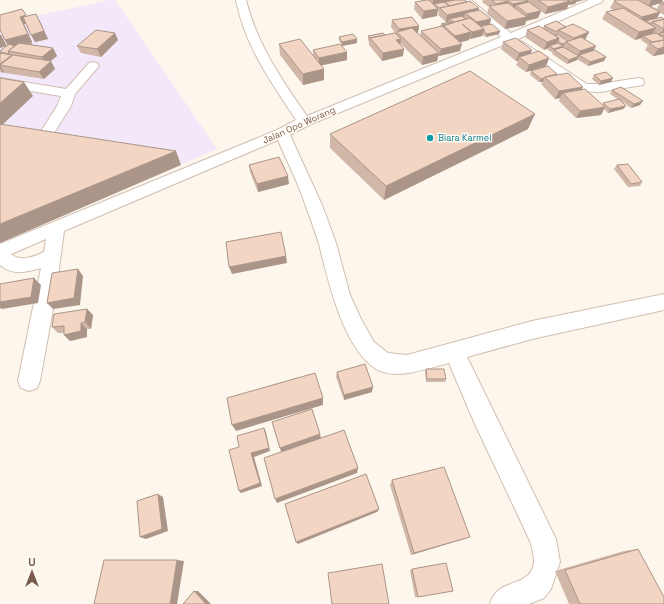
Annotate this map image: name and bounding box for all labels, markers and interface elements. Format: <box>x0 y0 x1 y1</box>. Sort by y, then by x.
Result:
street label: Jalan Opo Worang <box>261 104 337 146</box>
place label: Biara Karmel <box>438 132 491 144</box>
marker: Biara Karmel <box>425 133 435 143</box>
north arrow <box>12 552 52 592</box>
text: U <box>28 555 36 569</box>

